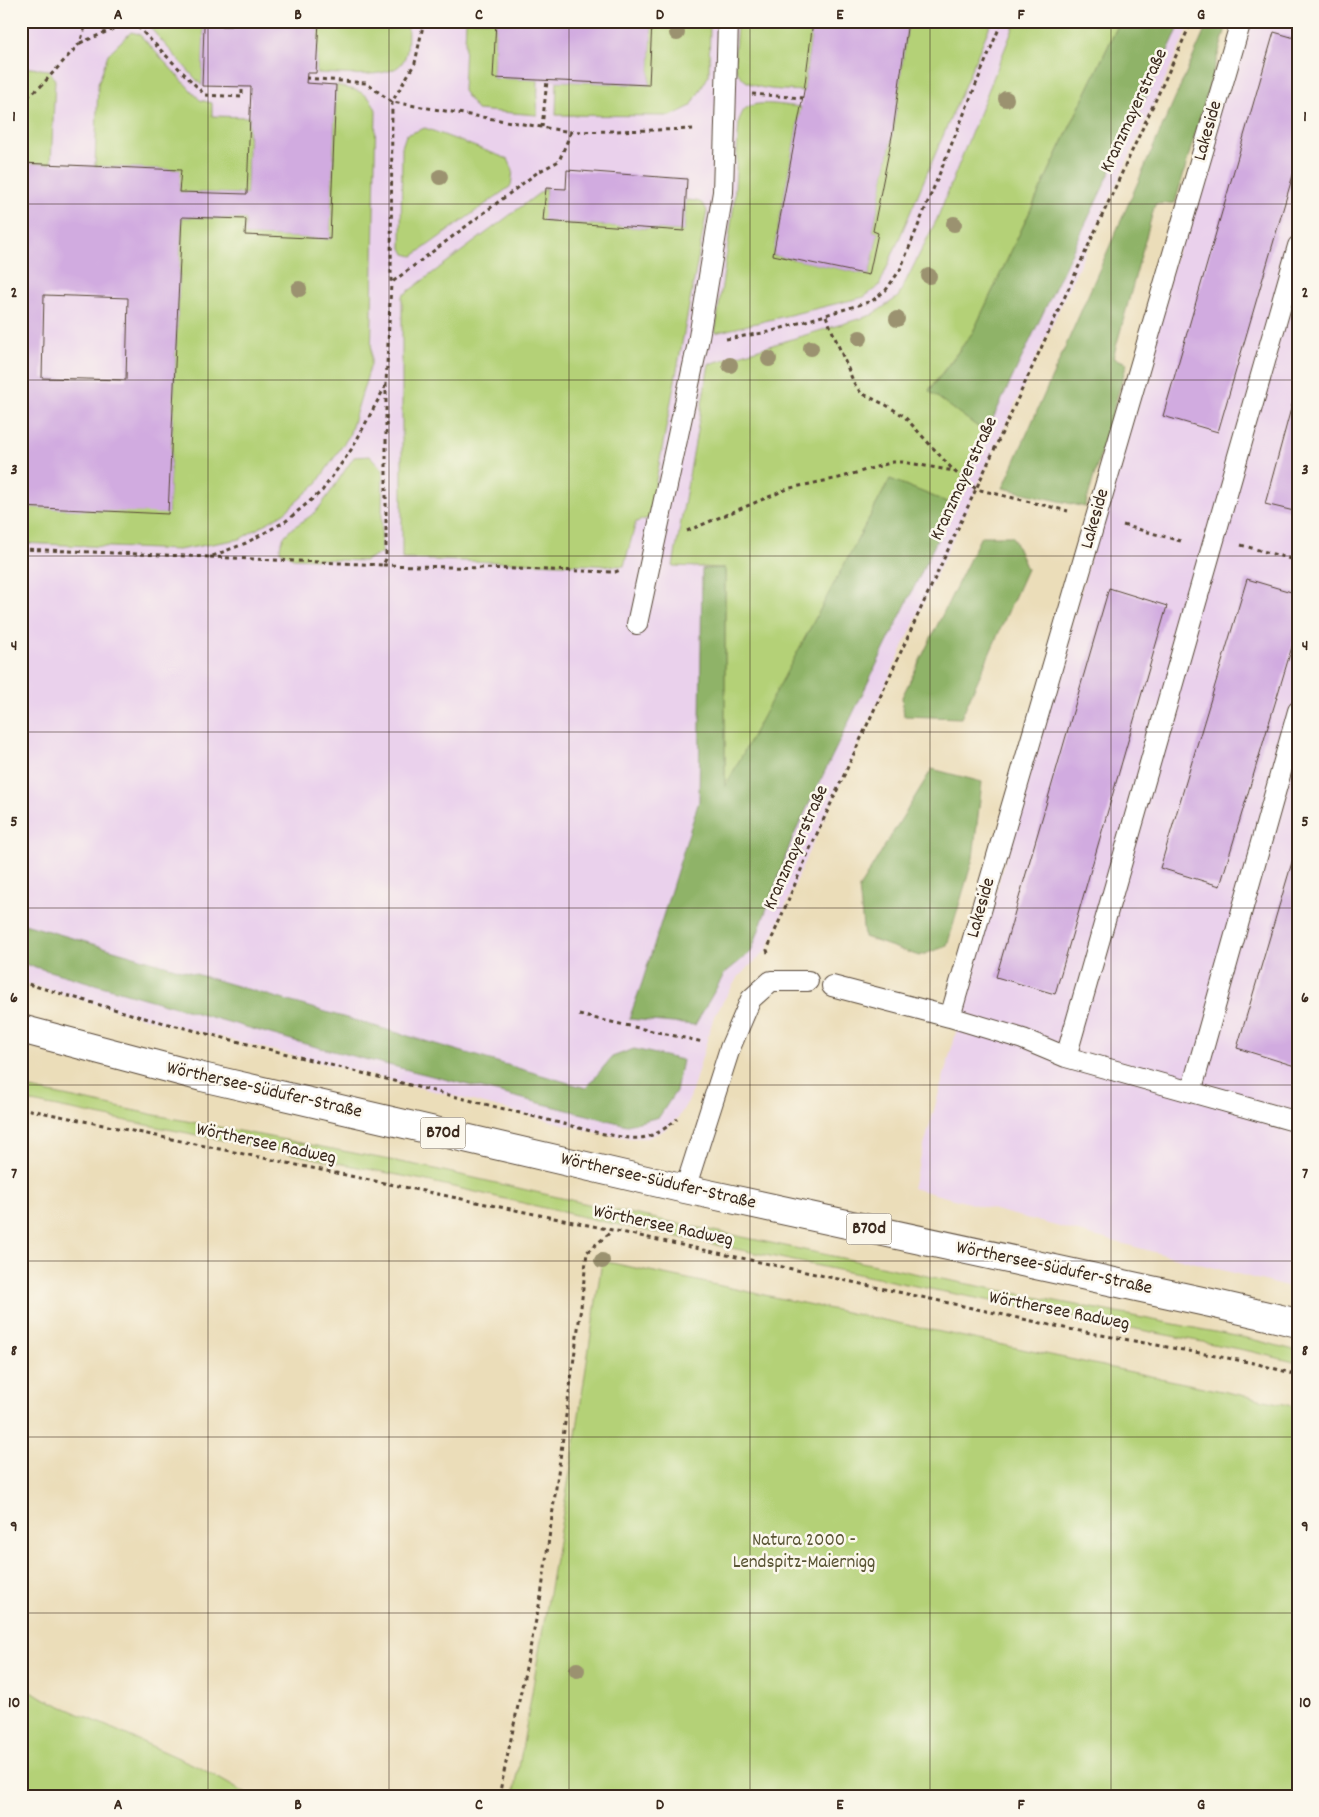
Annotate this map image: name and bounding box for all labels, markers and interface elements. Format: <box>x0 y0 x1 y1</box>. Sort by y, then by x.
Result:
text: A <box>114 4 123 27</box>
text: B <box>294 4 302 27</box>
text: C <box>475 4 483 27</box>
text: D <box>656 4 665 27</box>
text: E <box>836 4 844 27</box>
text: F <box>1017 4 1025 27</box>
text: G <box>1197 4 1205 27</box>
street label: Kranzmayerstraße <box>1094 44 1176 178</box>
street label: Lakeside <box>1188 98 1230 164</box>
text: 1 <box>12 106 16 129</box>
text: 1 <box>1303 106 1307 129</box>
text: 2 <box>11 282 18 305</box>
text: 2 <box>1302 282 1309 305</box>
street label: Kranzmayerstraße <box>924 412 1006 546</box>
text: 3 <box>10 459 18 482</box>
text: 3 <box>1301 459 1309 482</box>
street label: Lakeside <box>1075 486 1117 552</box>
text: 4 <box>11 635 17 658</box>
text: 4 <box>1302 635 1308 658</box>
street label: Kranzmayerstraße <box>757 781 837 915</box>
text: 5 <box>10 811 18 834</box>
text: 5 <box>1301 811 1309 834</box>
street label: Lakeside <box>961 875 1003 941</box>
text: 6 <box>10 987 18 1010</box>
text: 6 <box>1301 987 1309 1010</box>
street label: Wörthersee-Südufer-Straße <box>164 1055 364 1127</box>
street label: Wörthersee Radweg <box>193 1117 339 1173</box>
road number: B70d <box>420 1118 466 1148</box>
street label: Wörthersee-Südufer-Straße <box>558 1146 758 1218</box>
text: 7 <box>11 1163 17 1186</box>
text: 7 <box>1302 1163 1308 1186</box>
street label: Wörthersee Radweg <box>590 1199 736 1255</box>
road number: B70d <box>846 1214 892 1244</box>
street label: Wörthersee-Südufer-Straße <box>954 1235 1154 1303</box>
street label: Wörthersee Radweg <box>986 1285 1132 1339</box>
text: 8 <box>11 1340 18 1363</box>
text: 8 <box>1302 1340 1309 1363</box>
text: 9 <box>10 1516 18 1539</box>
text: 9 <box>1301 1516 1309 1539</box>
park label: Natura 2000 - Lendspitz-Maiernigg <box>733 1528 875 1577</box>
text: 10 <box>8 1692 20 1715</box>
text: 10 <box>1299 1692 1311 1715</box>
text: A <box>114 1794 123 1817</box>
text: B <box>294 1794 302 1817</box>
text: C <box>475 1794 483 1817</box>
text: D <box>656 1794 665 1817</box>
text: E <box>836 1794 844 1817</box>
text: F <box>1017 1794 1025 1817</box>
text: G <box>1197 1794 1205 1817</box>

